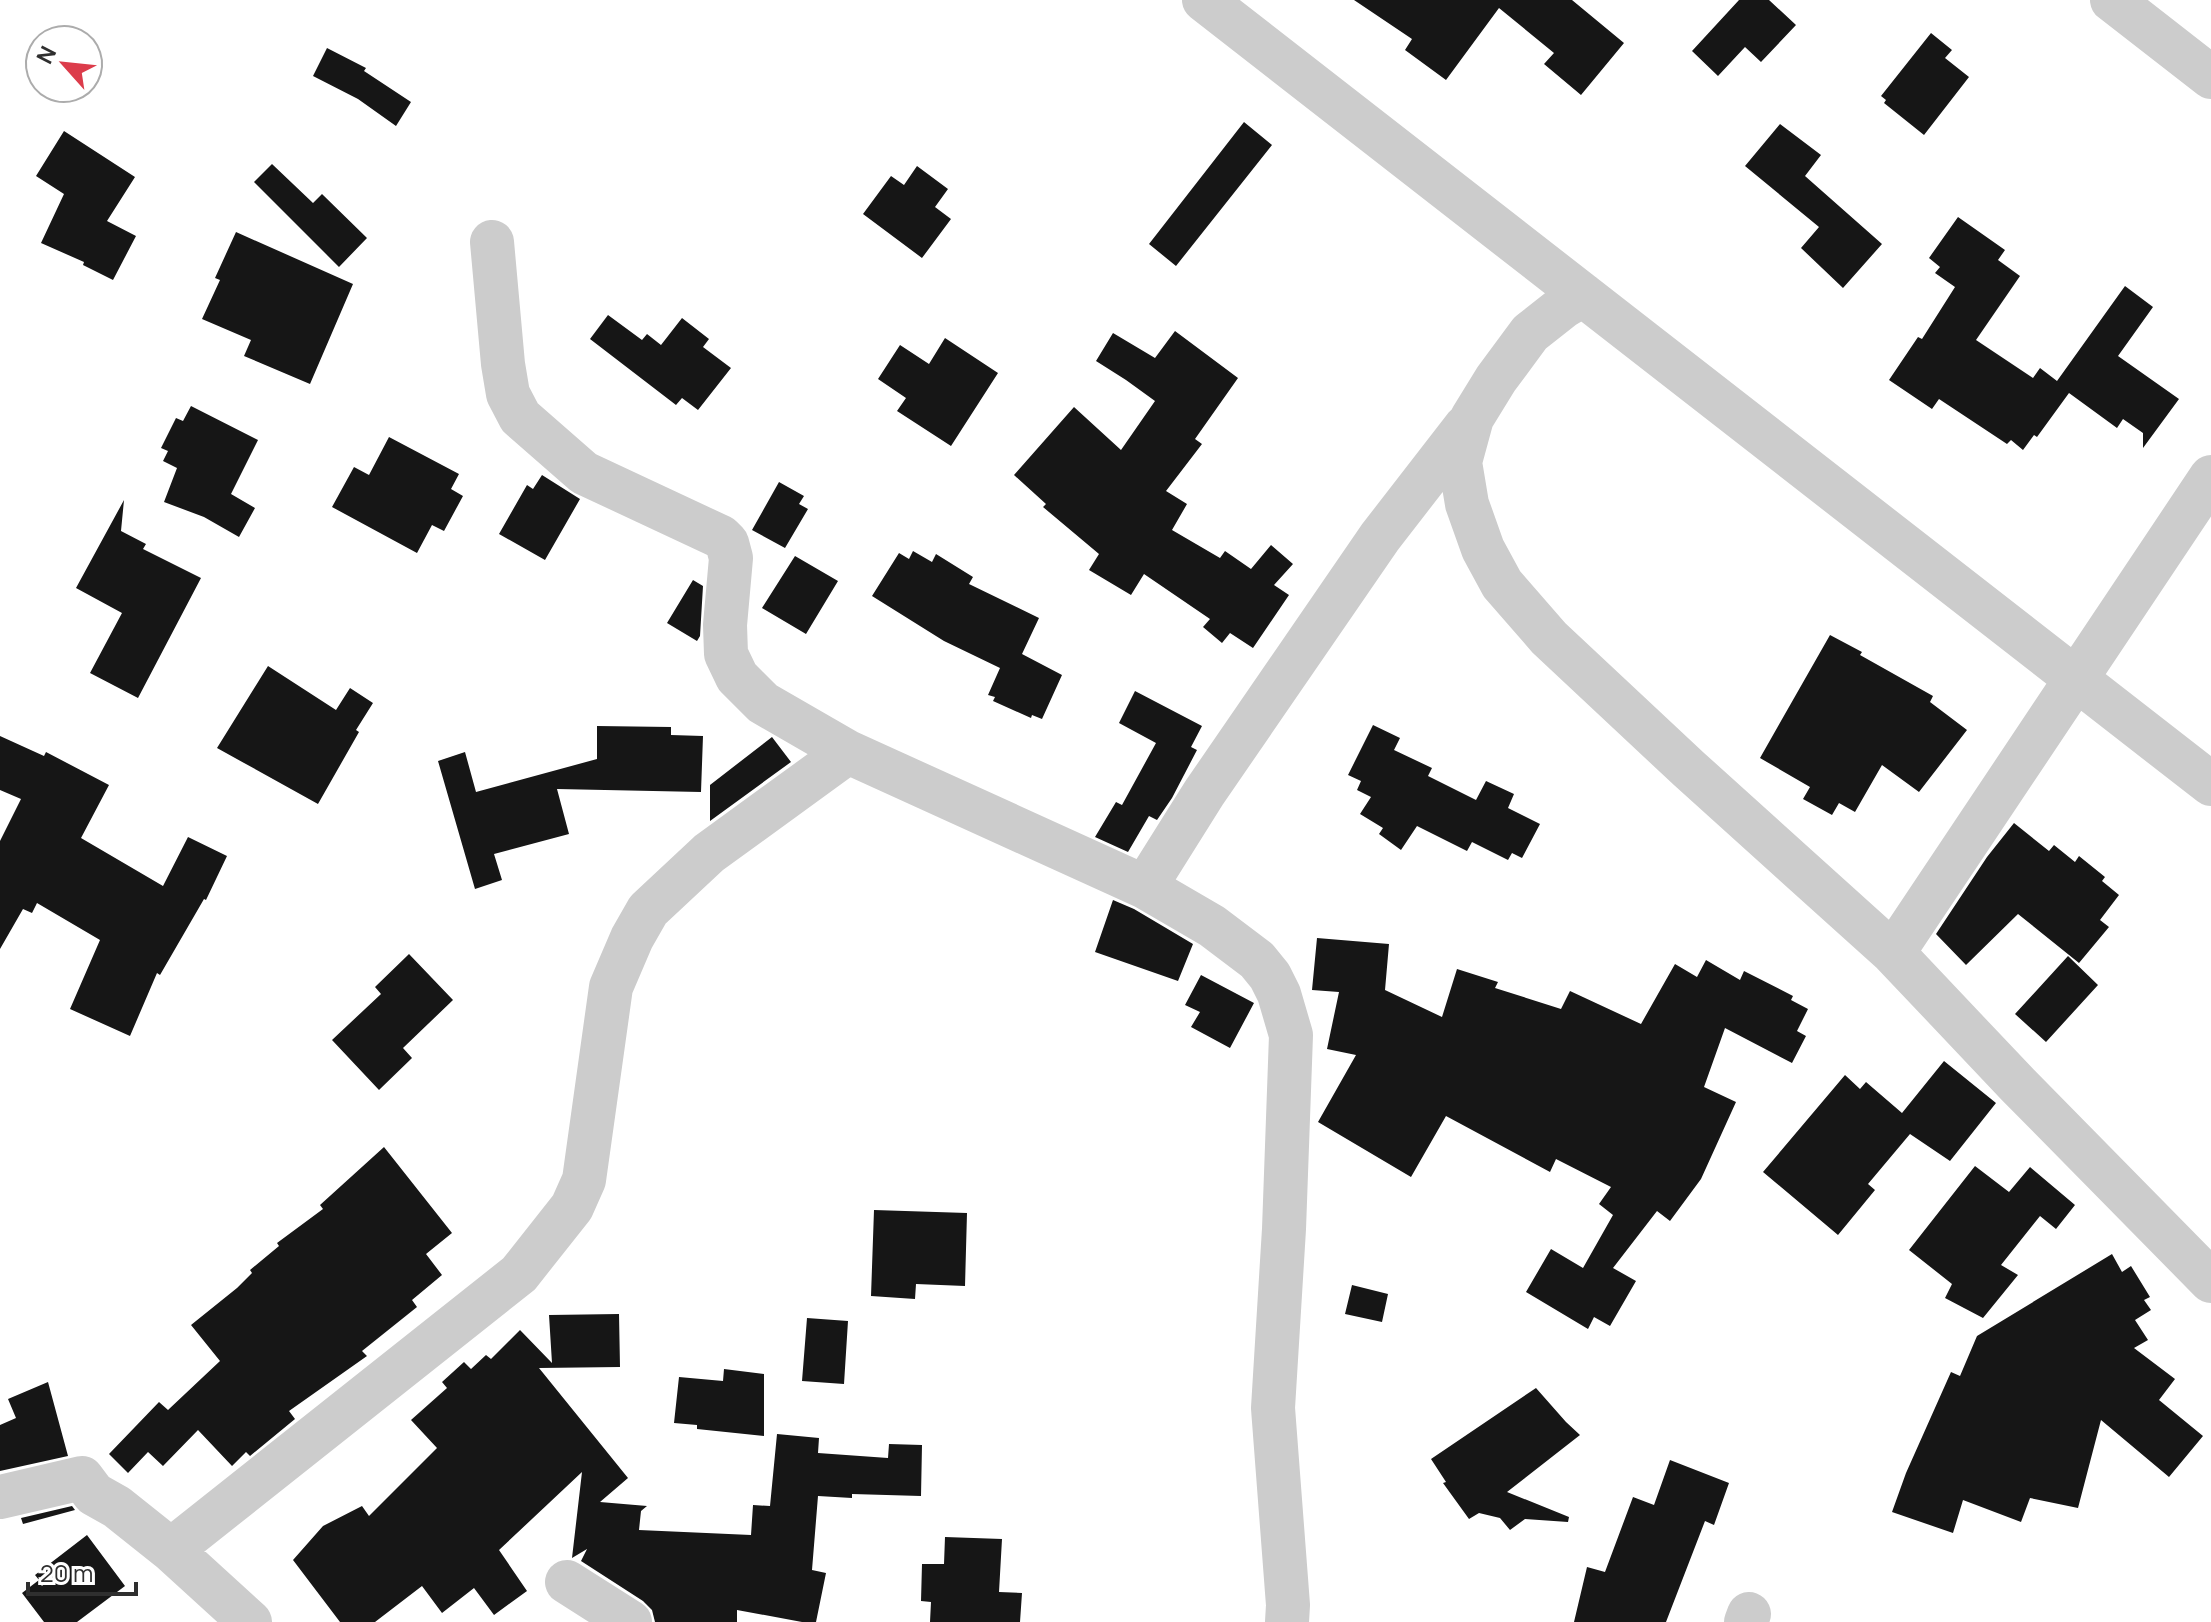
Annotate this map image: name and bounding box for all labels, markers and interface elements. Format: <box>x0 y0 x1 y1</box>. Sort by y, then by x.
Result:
north arrow <box>24 24 104 104</box>
text: N <box>29 41 63 69</box>
scale bar <box>28 1546 136 1596</box>
text: 20 m <box>40 1556 93 1589</box>

